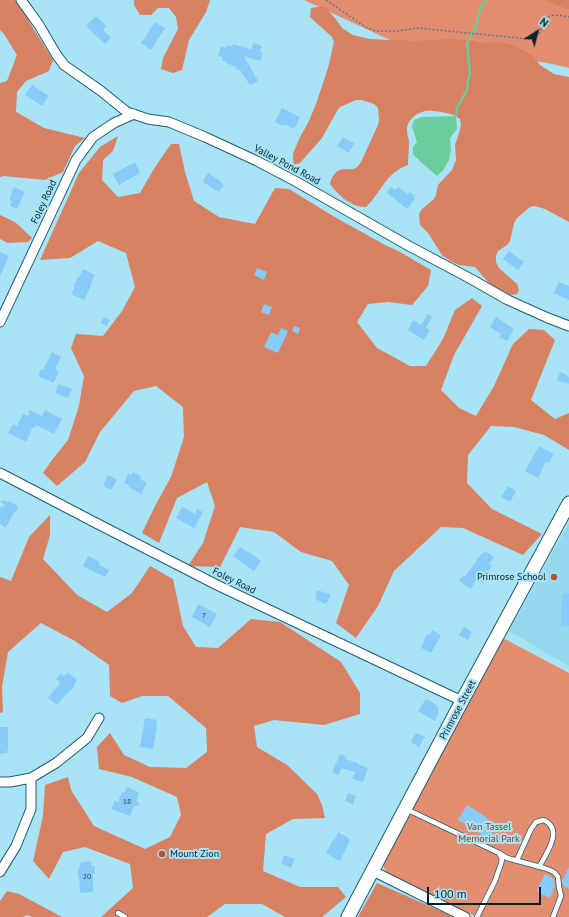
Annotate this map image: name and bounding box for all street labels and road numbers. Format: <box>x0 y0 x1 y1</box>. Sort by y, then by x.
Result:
street label: Valley Pond Road <box>252 142 322 188</box>
street label: Foley Road <box>29 178 59 226</box>
street label: Foley Road <box>210 565 258 597</box>
street label: Primrose Street <box>437 678 479 742</box>

